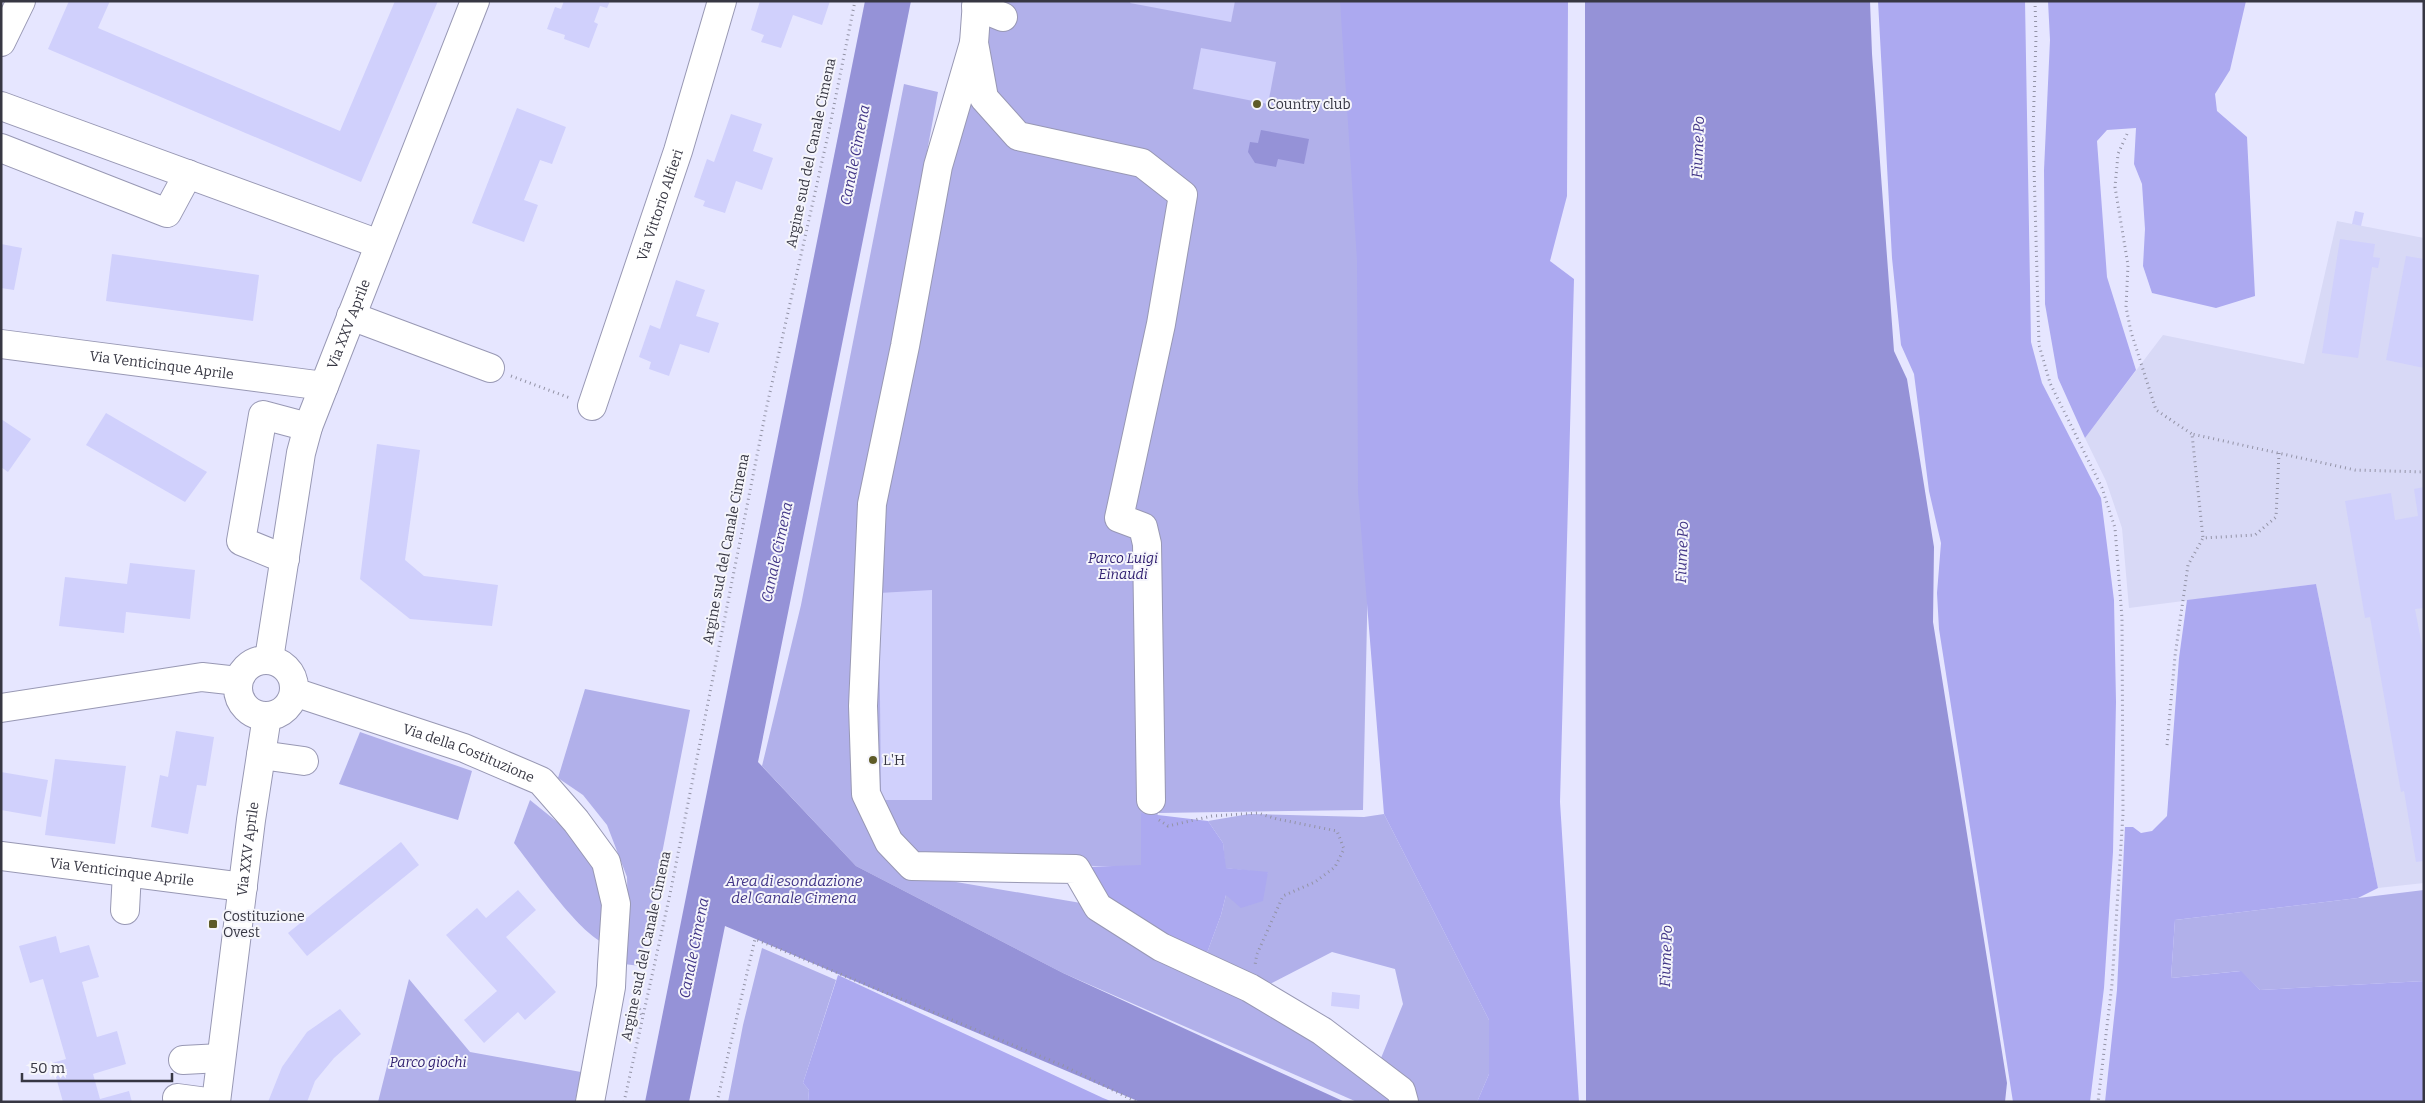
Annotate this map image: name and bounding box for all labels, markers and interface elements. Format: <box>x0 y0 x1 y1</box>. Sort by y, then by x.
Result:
street label: Argine sud del Canale Cimena <box>783 56 840 250</box>
place label: Country club <box>1267 96 1351 113</box>
marker: Country club <box>1251 98 1263 110</box>
water label: Canale Cimena <box>836 103 874 207</box>
water label: Fiume Po <box>1688 116 1708 178</box>
street label: Via Vittorio Alfieri <box>633 147 686 263</box>
street label: Via XXV Aprile <box>323 277 374 371</box>
street label: Via Venticinque Aprile <box>88 347 235 383</box>
street label: Argine sud del Canale Cimena <box>699 452 753 646</box>
water label: Canale Cimena <box>758 500 796 604</box>
water label: Fiume Po <box>1672 521 1692 583</box>
park label: Parco Luigi Einaudi <box>1088 550 1158 583</box>
street label: Via della Costituzione <box>401 720 537 786</box>
place label: L'H <box>883 752 905 769</box>
marker: L'H <box>867 754 879 766</box>
street label: Via XXV Aprile <box>233 801 262 897</box>
street label: Argine sud del Canale Cimena <box>618 849 675 1043</box>
street label: Via Venticinque Aprile <box>49 854 195 889</box>
water label: Area di esondazione del Canale Cimena <box>725 872 863 907</box>
water label: Canale Cimena <box>675 896 713 1000</box>
place label: Costituzione Ovest <box>223 908 305 941</box>
marker: Costituzione Ovest <box>207 918 219 930</box>
water label: Fiume Po <box>1656 925 1676 987</box>
scale bar <box>22 1050 172 1082</box>
park label: Parco giochi <box>389 1054 467 1071</box>
text: 50 m <box>30 1059 66 1077</box>

